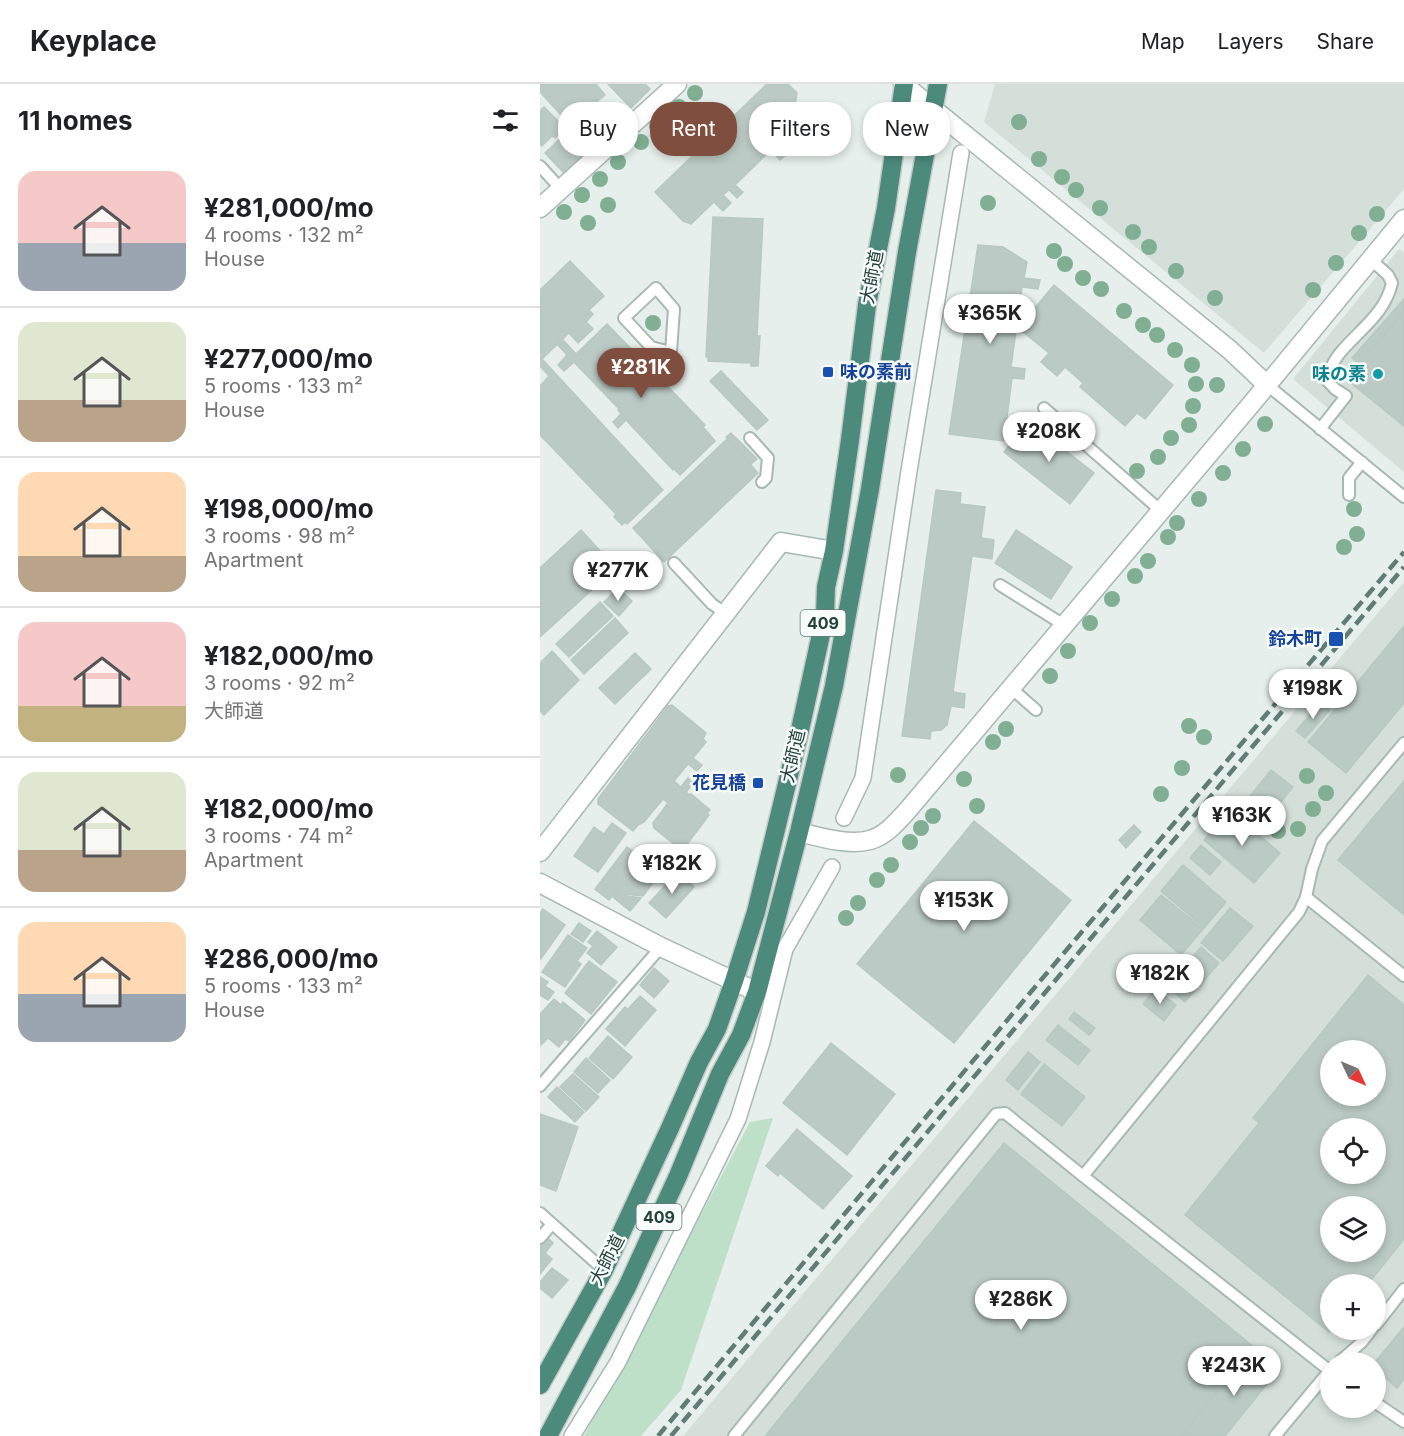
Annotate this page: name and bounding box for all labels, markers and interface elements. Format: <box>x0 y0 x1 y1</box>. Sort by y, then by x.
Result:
text: Keyplace <box>30 24 157 58</box>
text: Map <box>1141 29 1185 54</box>
text: Layers <box>1218 29 1284 54</box>
text: Share <box>1317 29 1374 54</box>
chip: Buy <box>558 102 638 156</box>
chip: Rent <box>650 102 737 156</box>
chip: Filters <box>749 102 851 156</box>
chip: New <box>863 102 950 156</box>
icon: filters <box>489 104 522 137</box>
text: 11 homes <box>18 105 133 136</box>
text: ¥281,000/mo <box>204 192 374 223</box>
icon: home <box>66 195 138 267</box>
text: 4 rooms · 132 m² <box>204 223 363 247</box>
text: House <box>204 247 265 271</box>
street label: 大師道 <box>856 248 887 305</box>
pin: ¥365K <box>948 294 1032 345</box>
text: ¥365K <box>958 301 1022 325</box>
text: ¥277,000/mo <box>204 343 373 374</box>
icon: home <box>66 346 138 418</box>
pin: ¥281K <box>599 348 683 399</box>
text: ¥281K <box>611 355 671 379</box>
place label: 味の素前 <box>840 361 912 382</box>
place label: 味の素 <box>1312 363 1366 384</box>
marker: 味の素前 <box>821 365 835 379</box>
marker: 味の素 <box>1371 367 1385 381</box>
text: 5 rooms · 133 m² <box>204 374 363 398</box>
text: House <box>204 398 265 422</box>
pin: ¥208K <box>1007 412 1091 463</box>
text: ¥208K <box>1017 419 1081 443</box>
text: ¥198,000/mo <box>204 493 374 524</box>
icon: home <box>66 496 138 568</box>
text: 3 rooms · 98 m² <box>204 524 355 548</box>
text: Apartment <box>204 548 303 572</box>
pin: ¥277K <box>576 551 660 602</box>
text: ¥277K <box>587 558 649 582</box>
road number: 409 <box>800 610 846 636</box>
place label: 鈴木町 <box>1268 628 1322 649</box>
marker: 鈴木町 <box>1327 630 1345 648</box>
text: ¥182,000/mo <box>204 640 374 671</box>
icon: home <box>66 646 138 718</box>
pin: ¥198K <box>1271 669 1355 720</box>
text: 3 rooms · 92 m² <box>204 671 355 695</box>
text: ¥198K <box>1283 676 1343 700</box>
text: 大師道 <box>204 699 264 723</box>
street label: 大師道 <box>776 727 809 785</box>
place label: 花見橋 <box>692 772 746 793</box>
marker: 花見橋 <box>751 776 765 790</box>
text: ¥182,000/mo <box>204 793 374 824</box>
icon: home <box>66 796 138 868</box>
pin: ¥163K <box>1200 796 1284 847</box>
text: ¥163K <box>1212 803 1272 827</box>
text: 3 rooms · 74 m² <box>204 824 353 848</box>
pin: ¥182K <box>630 844 714 895</box>
text: Apartment <box>204 848 303 872</box>
text: ¥182K <box>642 851 702 875</box>
pin: ¥153K <box>922 881 1006 932</box>
text: ¥153K <box>934 888 994 912</box>
text: ¥286,000/mo <box>204 943 379 974</box>
icon: home <box>66 946 138 1018</box>
pin: ¥182K <box>1118 954 1202 1005</box>
text: ¥182K <box>1130 961 1190 985</box>
text: 5 rooms · 133 m² <box>204 974 363 998</box>
text: House <box>204 998 265 1022</box>
north arrow <box>1320 1040 1386 1106</box>
map controls <box>1320 1040 1386 1418</box>
button: locate <box>1320 1118 1386 1184</box>
button: layers <box>1320 1196 1386 1262</box>
road number: 409 <box>636 1204 682 1230</box>
street label: 大師道 <box>585 1231 628 1289</box>
button: + <box>1320 1274 1386 1340</box>
pin: ¥286K <box>979 1280 1063 1331</box>
text: ¥286K <box>989 1287 1053 1311</box>
pin: ¥243K <box>1192 1346 1276 1397</box>
button: − <box>1320 1352 1386 1418</box>
text: ¥243K <box>1202 1353 1266 1377</box>

